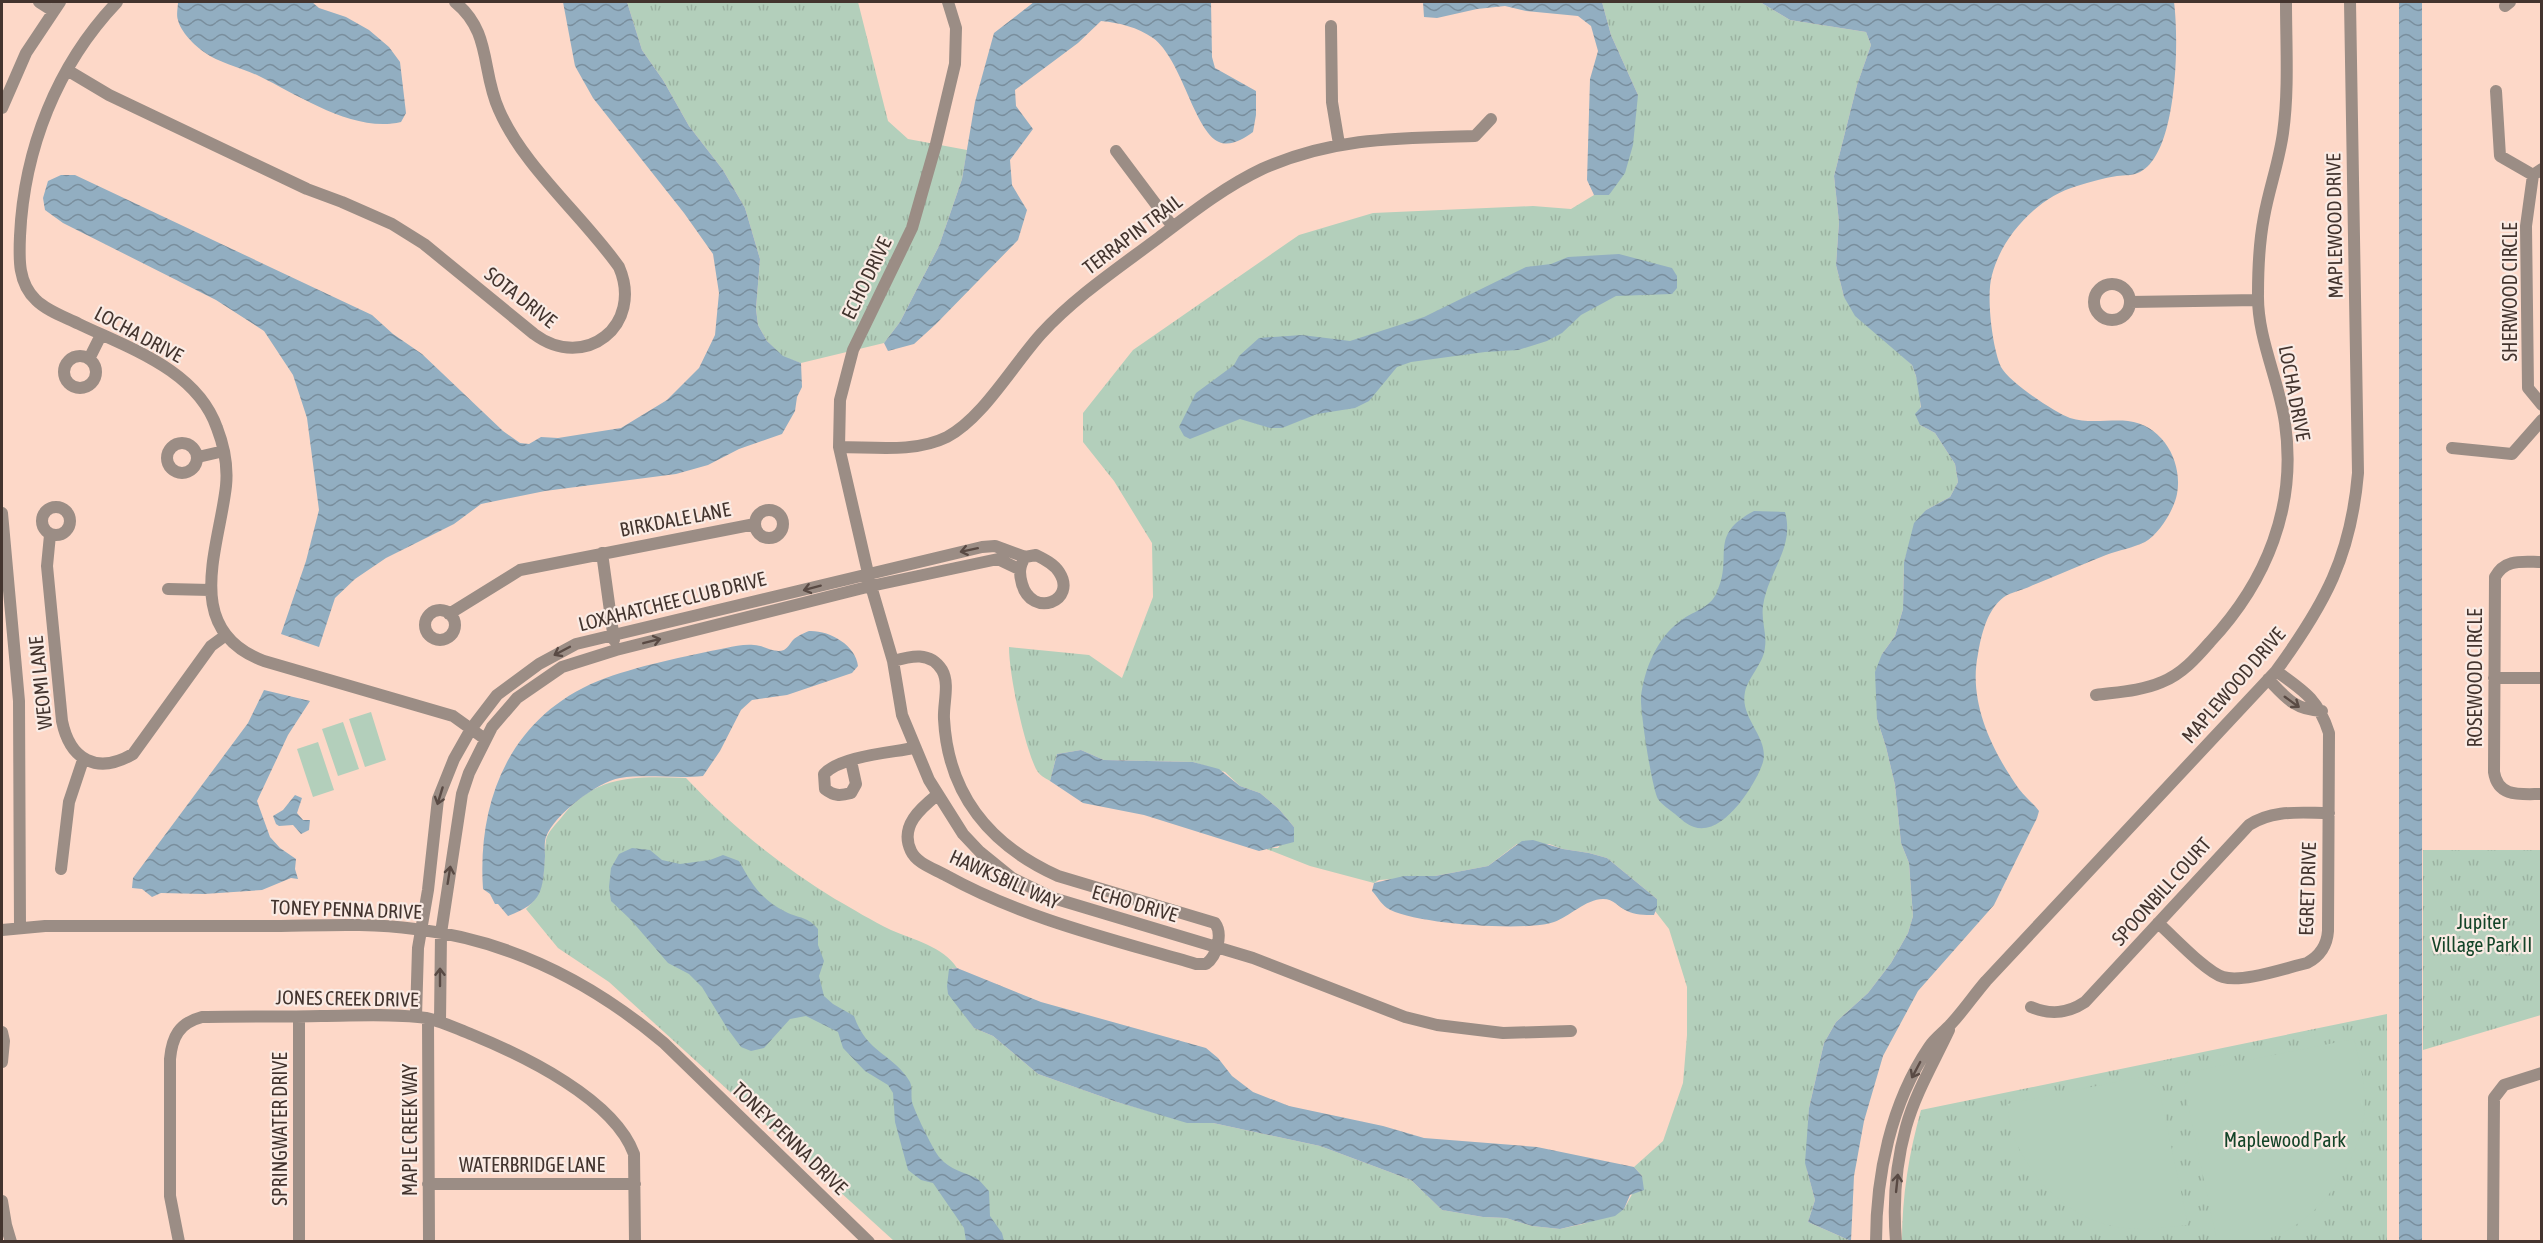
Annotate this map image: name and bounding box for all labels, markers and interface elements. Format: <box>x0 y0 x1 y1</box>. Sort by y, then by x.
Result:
street label: MAPLEWOOD DRIVE <box>2321 153 2347 299</box>
street label: TERRAPIN TRAIL <box>1078 189 1186 279</box>
street label: SHERWOOD CIRCLE <box>2498 222 2521 362</box>
street label: ECHO DRIVE <box>836 233 896 323</box>
street label: SOTA DRIVE <box>480 262 562 332</box>
street label: LOCHA DRIVE <box>91 301 188 367</box>
street label: LOCHA DRIVE <box>2274 343 2316 443</box>
street label: BIRKDALE LANE <box>618 497 733 541</box>
one-way arrow <box>960 545 979 556</box>
street label: LOXAHATCHEE CLUB DRIVE <box>576 566 769 635</box>
one-way arrow <box>802 582 821 594</box>
street label: ROSEWOOD CIRCLE <box>2463 608 2486 748</box>
street label: MAPLEWOOD DRIVE <box>2177 622 2290 747</box>
one-way arrow <box>642 634 661 646</box>
street label: WEOMI LANE <box>24 635 56 731</box>
one-way arrow <box>554 645 571 657</box>
one-way arrow <box>2283 695 2299 708</box>
one-way arrow <box>434 786 445 805</box>
street label: SPOONBILL COURT <box>2107 832 2216 950</box>
street label: EGRET DRIVE <box>2294 841 2320 936</box>
street label: HAWKSBILL WAY <box>946 844 1064 914</box>
one-way arrow <box>444 866 455 885</box>
street label: ECHO DRIVE <box>1089 880 1181 926</box>
street label: TONEY PENNA DRIVE <box>270 895 422 923</box>
park label: Jupiter Village Park II <box>2432 910 2532 956</box>
one-way arrow <box>434 968 446 988</box>
street label: JONES CREEK DRIVE <box>275 985 419 1011</box>
street label: SPRINGWATER DRIVE <box>268 1052 291 1206</box>
one-way arrow <box>1910 1060 1921 1078</box>
street label: MAPLE CREEK WAY <box>398 1064 421 1196</box>
street label: TONEY PENNA DRIVE <box>728 1077 853 1199</box>
park label: Maplewood Park <box>2224 1128 2346 1151</box>
street label: WATERBRIDGE LANE <box>459 1153 605 1176</box>
one-way arrow <box>1892 1174 1903 1194</box>

